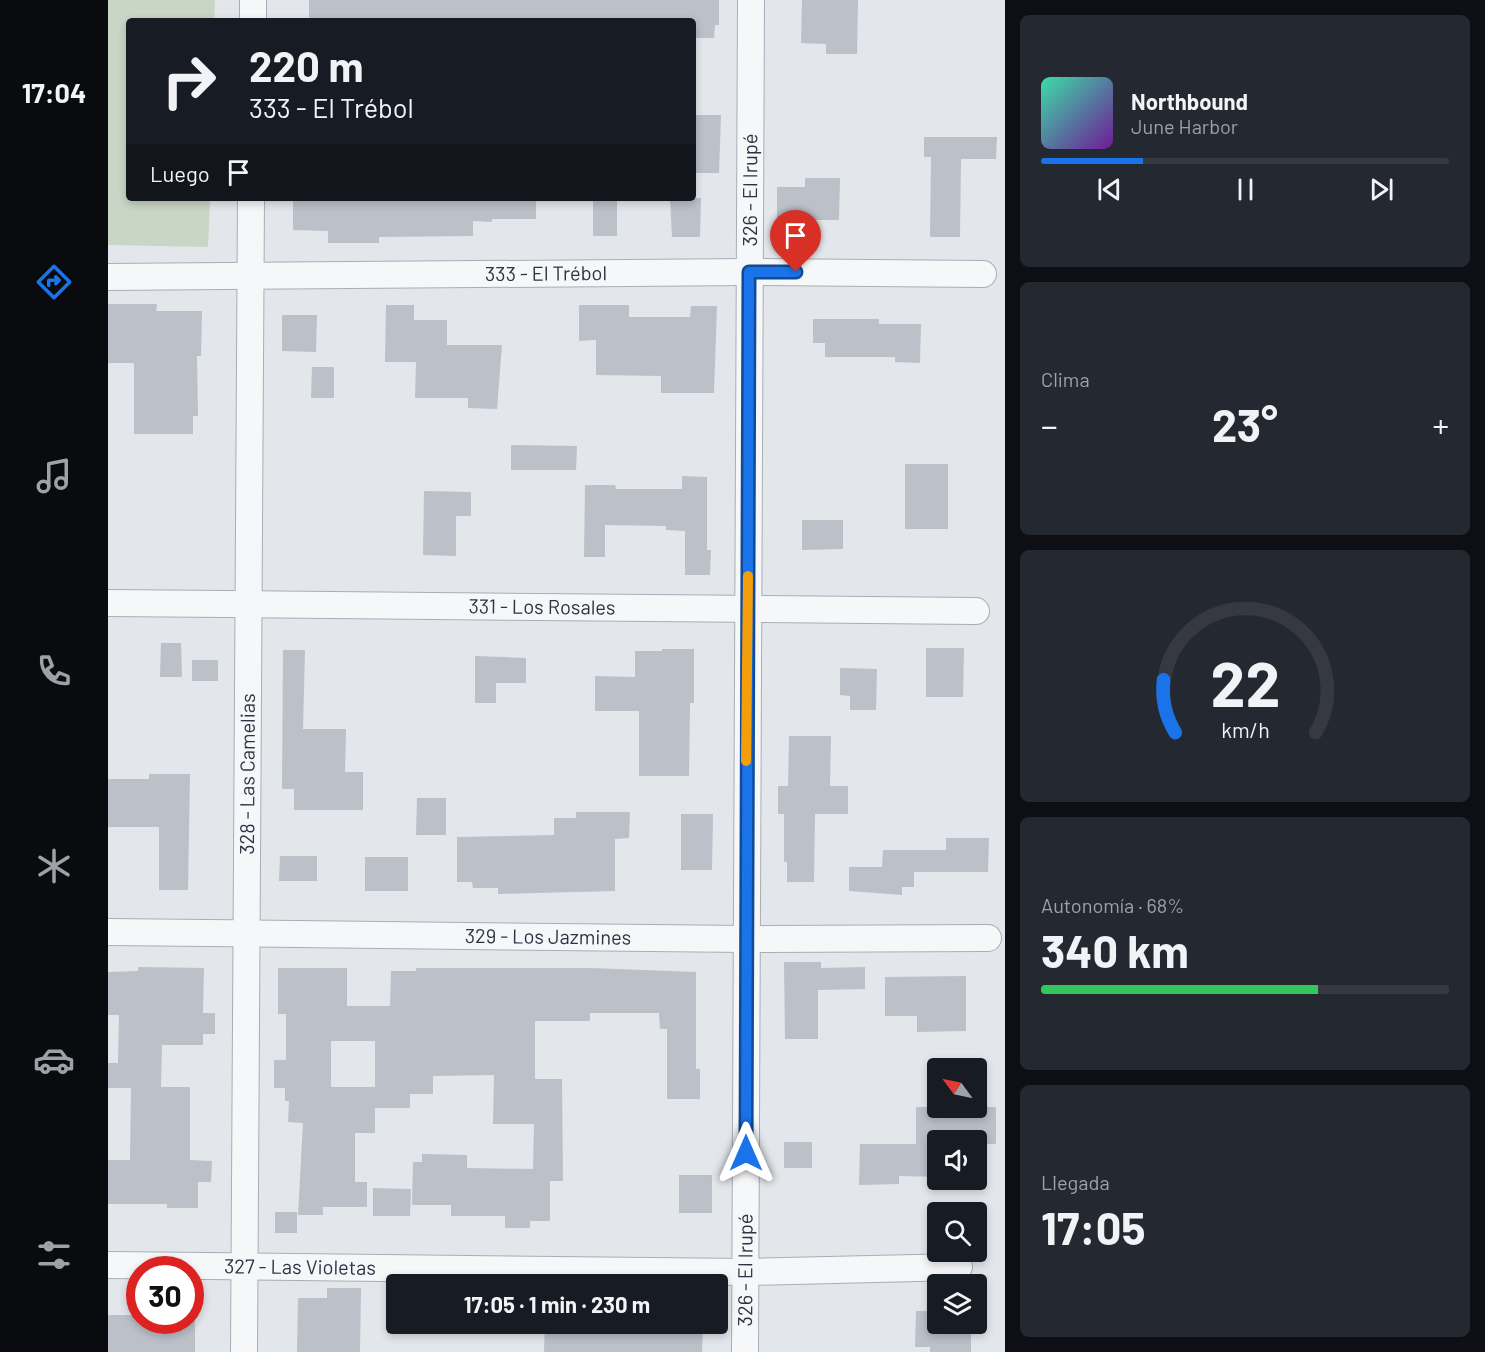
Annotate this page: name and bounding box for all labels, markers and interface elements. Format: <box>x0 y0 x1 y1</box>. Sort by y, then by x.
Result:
text: 220 m <box>249 40 363 90</box>
icon: right <box>150 42 228 120</box>
text: 17:04 <box>22 76 86 108</box>
text: Northbound <box>1131 88 1248 114</box>
text: 333 - El Trébol <box>249 91 414 123</box>
text: June Harbor <box>1131 114 1238 138</box>
street label: 326 - El Irupé <box>737 134 761 246</box>
icon: arrive <box>222 156 255 189</box>
text: Luego <box>150 160 210 186</box>
icon: previous <box>1093 173 1126 206</box>
icon: pause <box>1229 173 1262 206</box>
icon: next <box>1365 173 1398 206</box>
pin <box>770 210 821 272</box>
icon: arrive <box>779 219 812 252</box>
street label: 333 - El Trébol <box>485 260 607 285</box>
icon: directions <box>33 261 75 303</box>
text: Clima <box>1041 367 1090 391</box>
text: 23° <box>1212 397 1278 451</box>
text: − <box>1041 405 1058 445</box>
text: + <box>1432 405 1449 445</box>
icon: music <box>33 455 75 497</box>
street label: 331 - Los Rosales <box>468 593 616 619</box>
text: 22 <box>1210 645 1280 719</box>
icon: phone <box>33 650 75 692</box>
street label: 328 - Las Camelias <box>234 693 259 855</box>
text: km/h <box>1221 717 1269 742</box>
icon: climate <box>33 845 75 887</box>
text: Autonomía · 68% <box>1041 893 1184 917</box>
street label: 329 - Los Jazmines <box>465 923 631 949</box>
text: 340 km <box>1041 923 1189 977</box>
icon: car <box>33 1039 75 1081</box>
north arrow <box>927 1058 987 1118</box>
map controls <box>927 1058 987 1334</box>
position arrow <box>714 1121 778 1185</box>
button: sound <box>927 1130 987 1190</box>
text: Llegada <box>1041 1170 1110 1194</box>
text: 17:05 <box>1041 1200 1146 1254</box>
button: search <box>927 1202 987 1262</box>
street label: 326 - El Irupé <box>732 1214 757 1326</box>
icon: filters <box>33 1234 75 1276</box>
street label: 327 - Las Violetas <box>224 1253 376 1279</box>
speed limit sign: 30 <box>126 1256 204 1334</box>
button: layers <box>927 1274 987 1334</box>
text: 17:05 · 1 min · 230 m <box>464 1291 650 1317</box>

